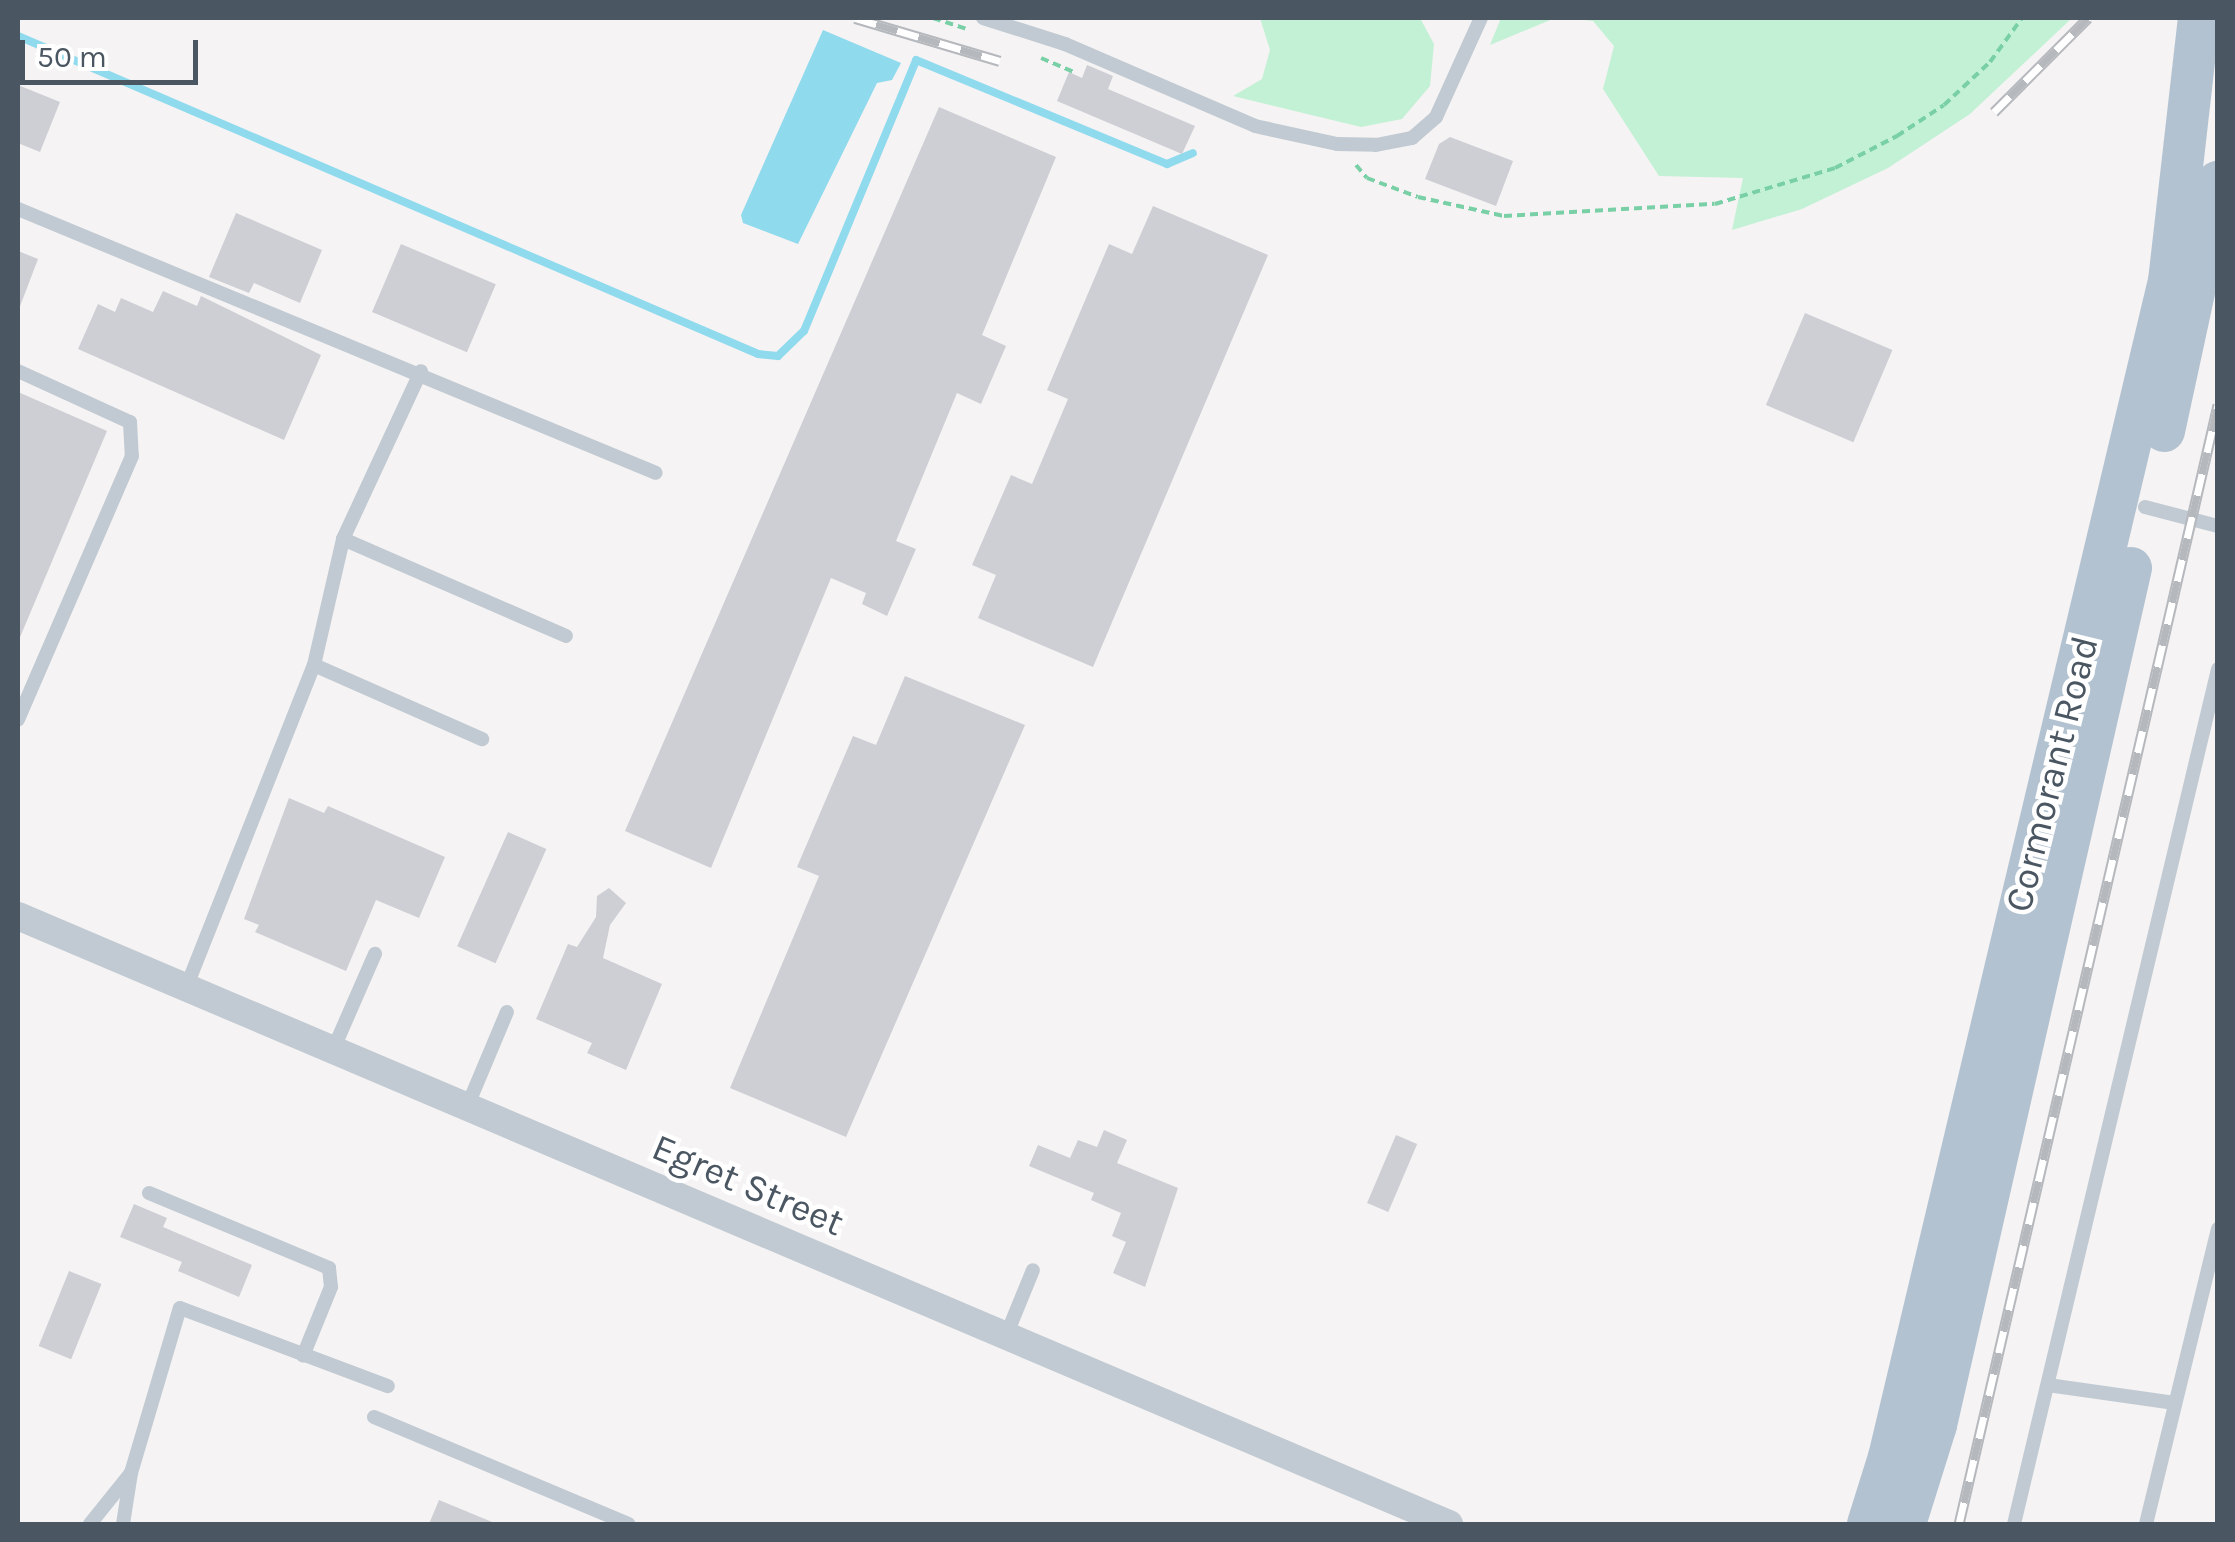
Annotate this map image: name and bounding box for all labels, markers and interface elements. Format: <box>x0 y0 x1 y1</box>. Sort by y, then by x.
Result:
scale bar <box>25 20 202 82</box>
text: 50 m <box>37 39 107 75</box>
street label: Cormorant Road <box>1996 631 2108 917</box>
street label: Egret Street <box>645 1124 851 1246</box>

